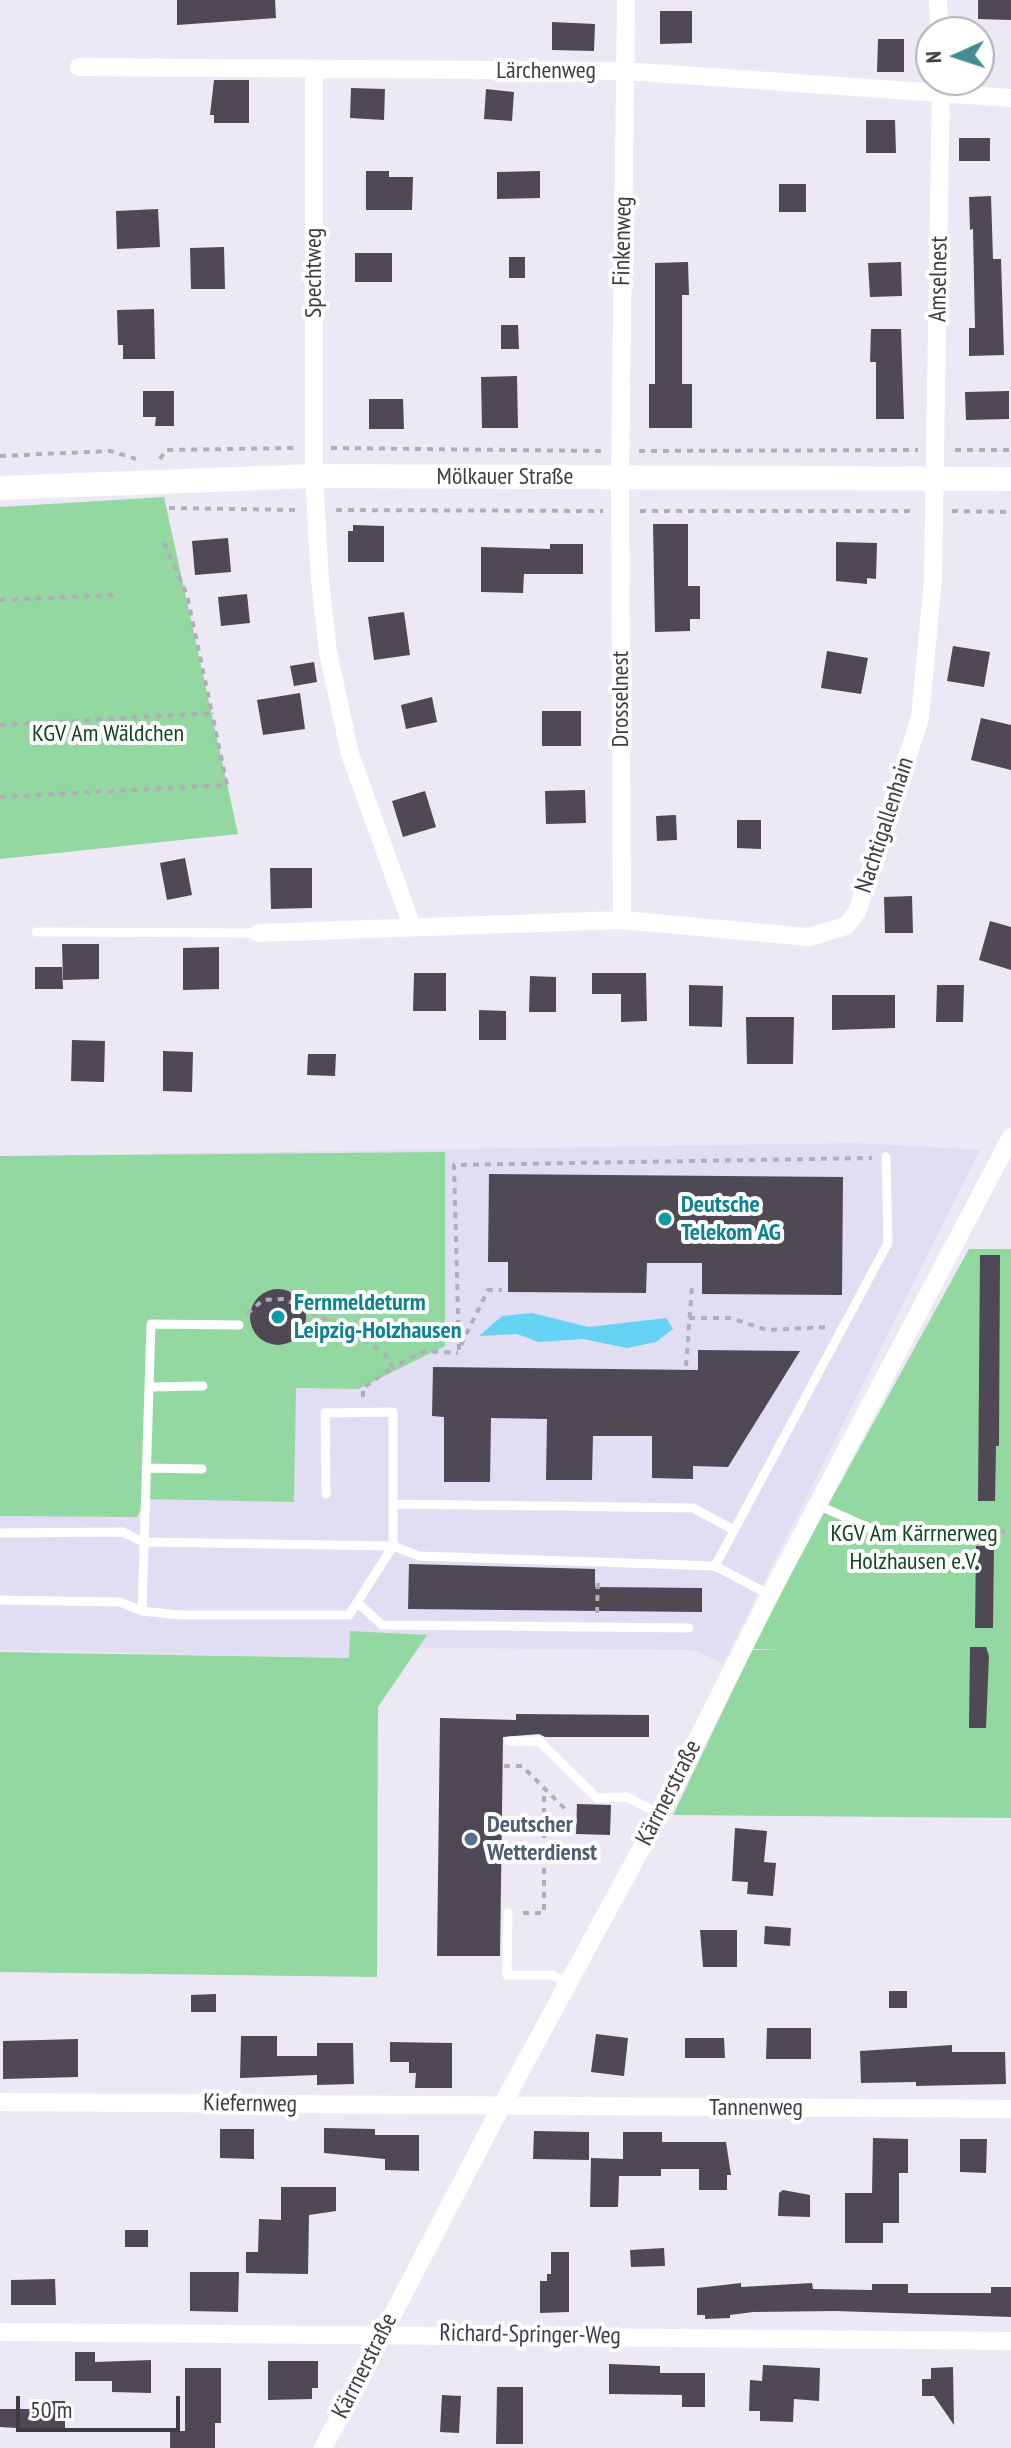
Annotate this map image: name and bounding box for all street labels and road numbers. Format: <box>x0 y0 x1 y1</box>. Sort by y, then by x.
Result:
street label: Lärchenweg <box>496 57 596 85</box>
street label: Finkenweg <box>608 196 638 286</box>
street label: Spechtweg <box>300 228 328 318</box>
street label: Amselnest <box>924 236 954 322</box>
street label: Mölkauer Straße <box>437 463 573 491</box>
street label: Drosselnest <box>607 651 635 747</box>
street label: Nachtigallenhain <box>850 754 920 896</box>
street label: Kärrnerstraße <box>630 1736 708 1850</box>
street label: Kiefernweg <box>203 2089 297 2119</box>
street label: Tannenweg <box>709 2094 803 2122</box>
street label: Kärrnerstraße <box>326 2309 404 2423</box>
street label: Richard-Springer-Weg <box>439 2319 621 2351</box>

